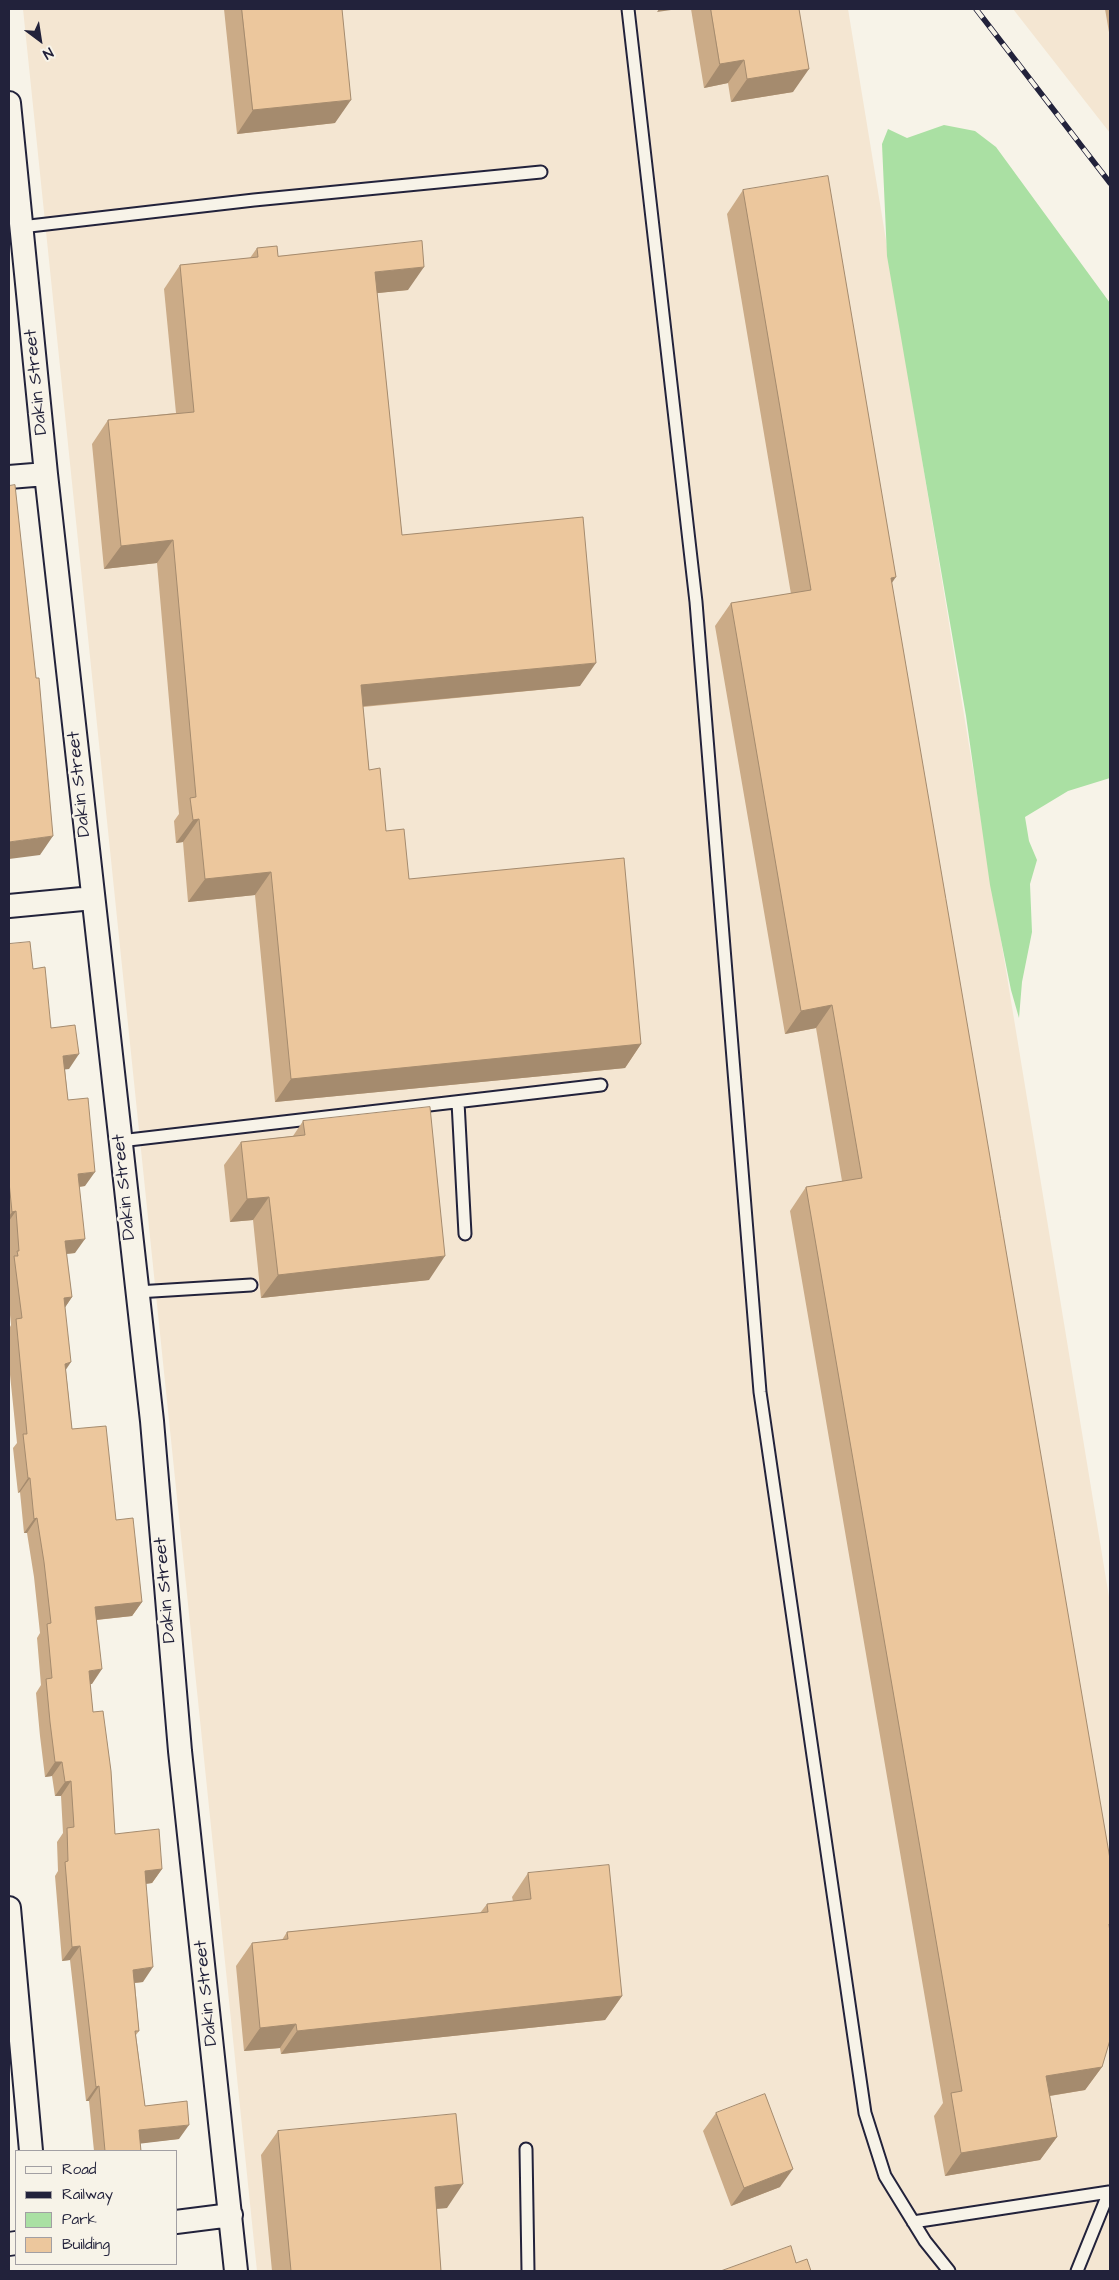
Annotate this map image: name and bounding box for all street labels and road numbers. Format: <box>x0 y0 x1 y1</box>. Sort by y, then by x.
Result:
street label: Dakin Street <box>21 328 53 436</box>
street label: Dakin Street <box>64 730 96 838</box>
street label: Dakin Street <box>109 1133 141 1241</box>
street label: Dakin Street <box>151 1536 181 1644</box>
street label: Dakin Street <box>191 1939 223 2047</box>

